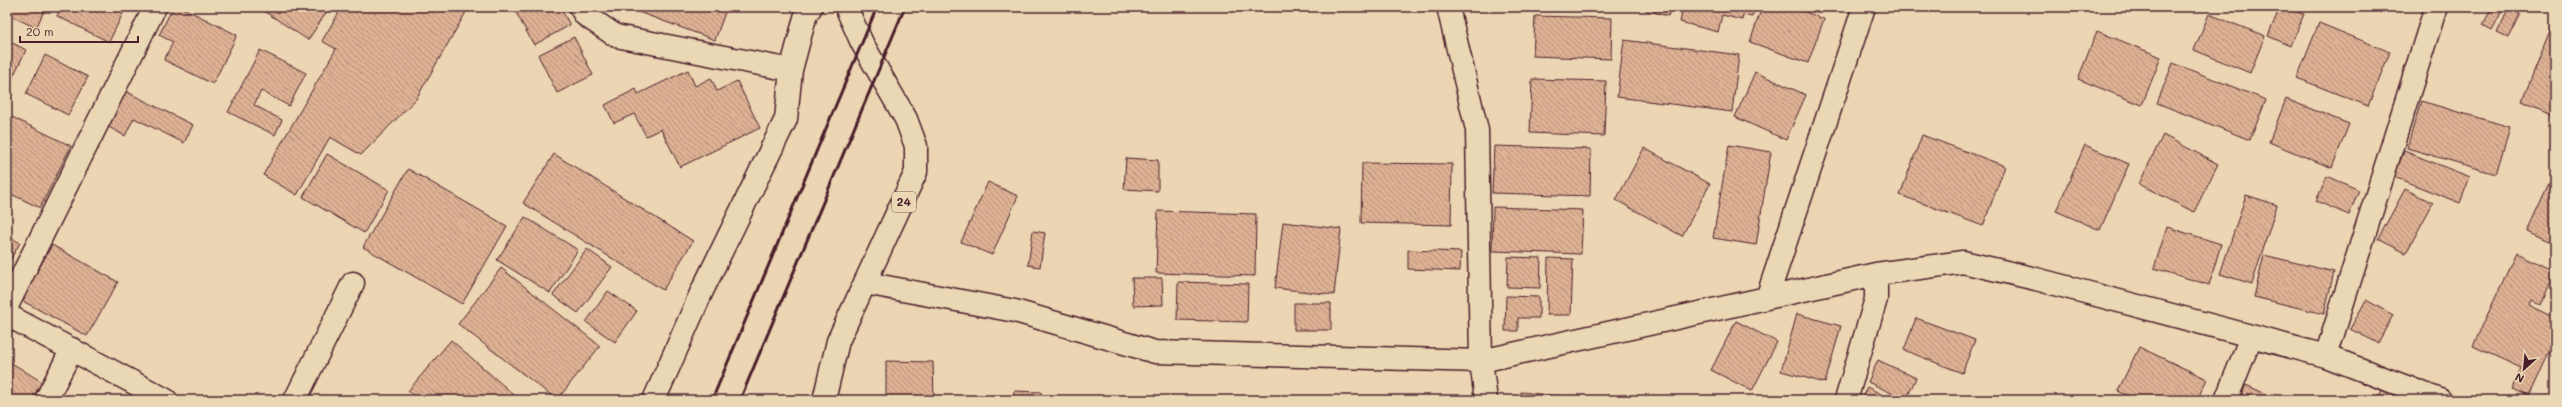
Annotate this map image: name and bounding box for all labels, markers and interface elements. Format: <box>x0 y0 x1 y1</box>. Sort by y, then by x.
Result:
scale bar <box>20 18 138 44</box>
text: 20 m <box>26 23 54 39</box>
road number: 24 <box>892 192 916 212</box>
north arrow <box>2504 349 2544 389</box>
text: N <box>2512 370 2526 387</box>

